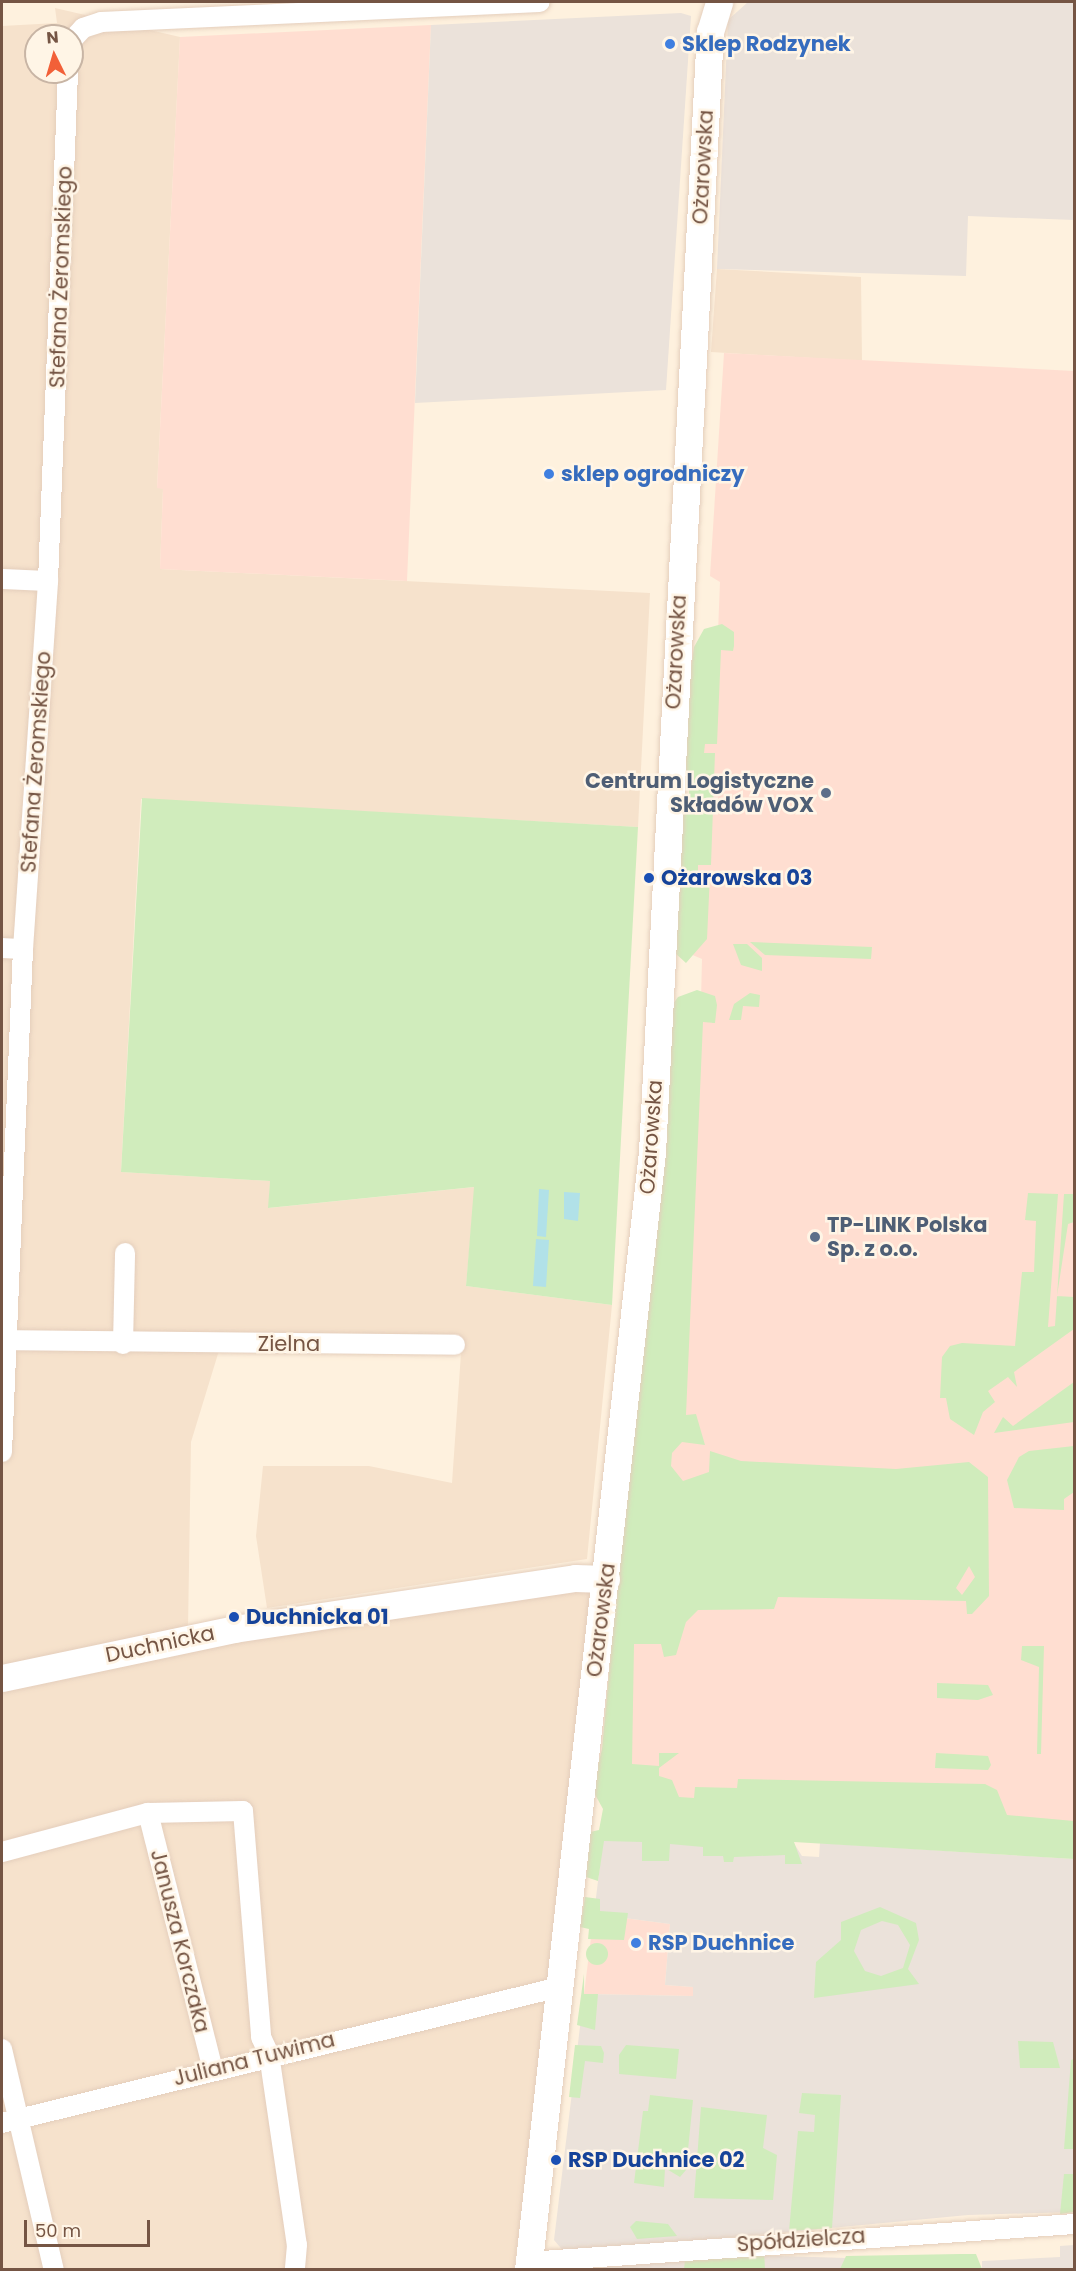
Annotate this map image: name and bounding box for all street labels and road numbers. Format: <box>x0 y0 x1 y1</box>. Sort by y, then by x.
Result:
street label: Ożarowska <box>687 109 719 225</box>
street label: Stefana Żeromskiego <box>45 166 77 388</box>
street label: Ożarowska <box>660 594 692 710</box>
street label: Stefana Żeromskiego <box>16 650 56 874</box>
street label: Ożarowska <box>634 1079 668 1195</box>
street label: Zielna <box>258 1331 320 1357</box>
street label: Ożarowska <box>582 1562 620 1678</box>
street label: Duchnicka <box>103 1620 217 1668</box>
street label: Janusza Korczaka <box>145 1847 215 2035</box>
street label: Juliana Tuwima <box>171 2027 337 2091</box>
street label: Spółdzielcza <box>736 2223 866 2257</box>

